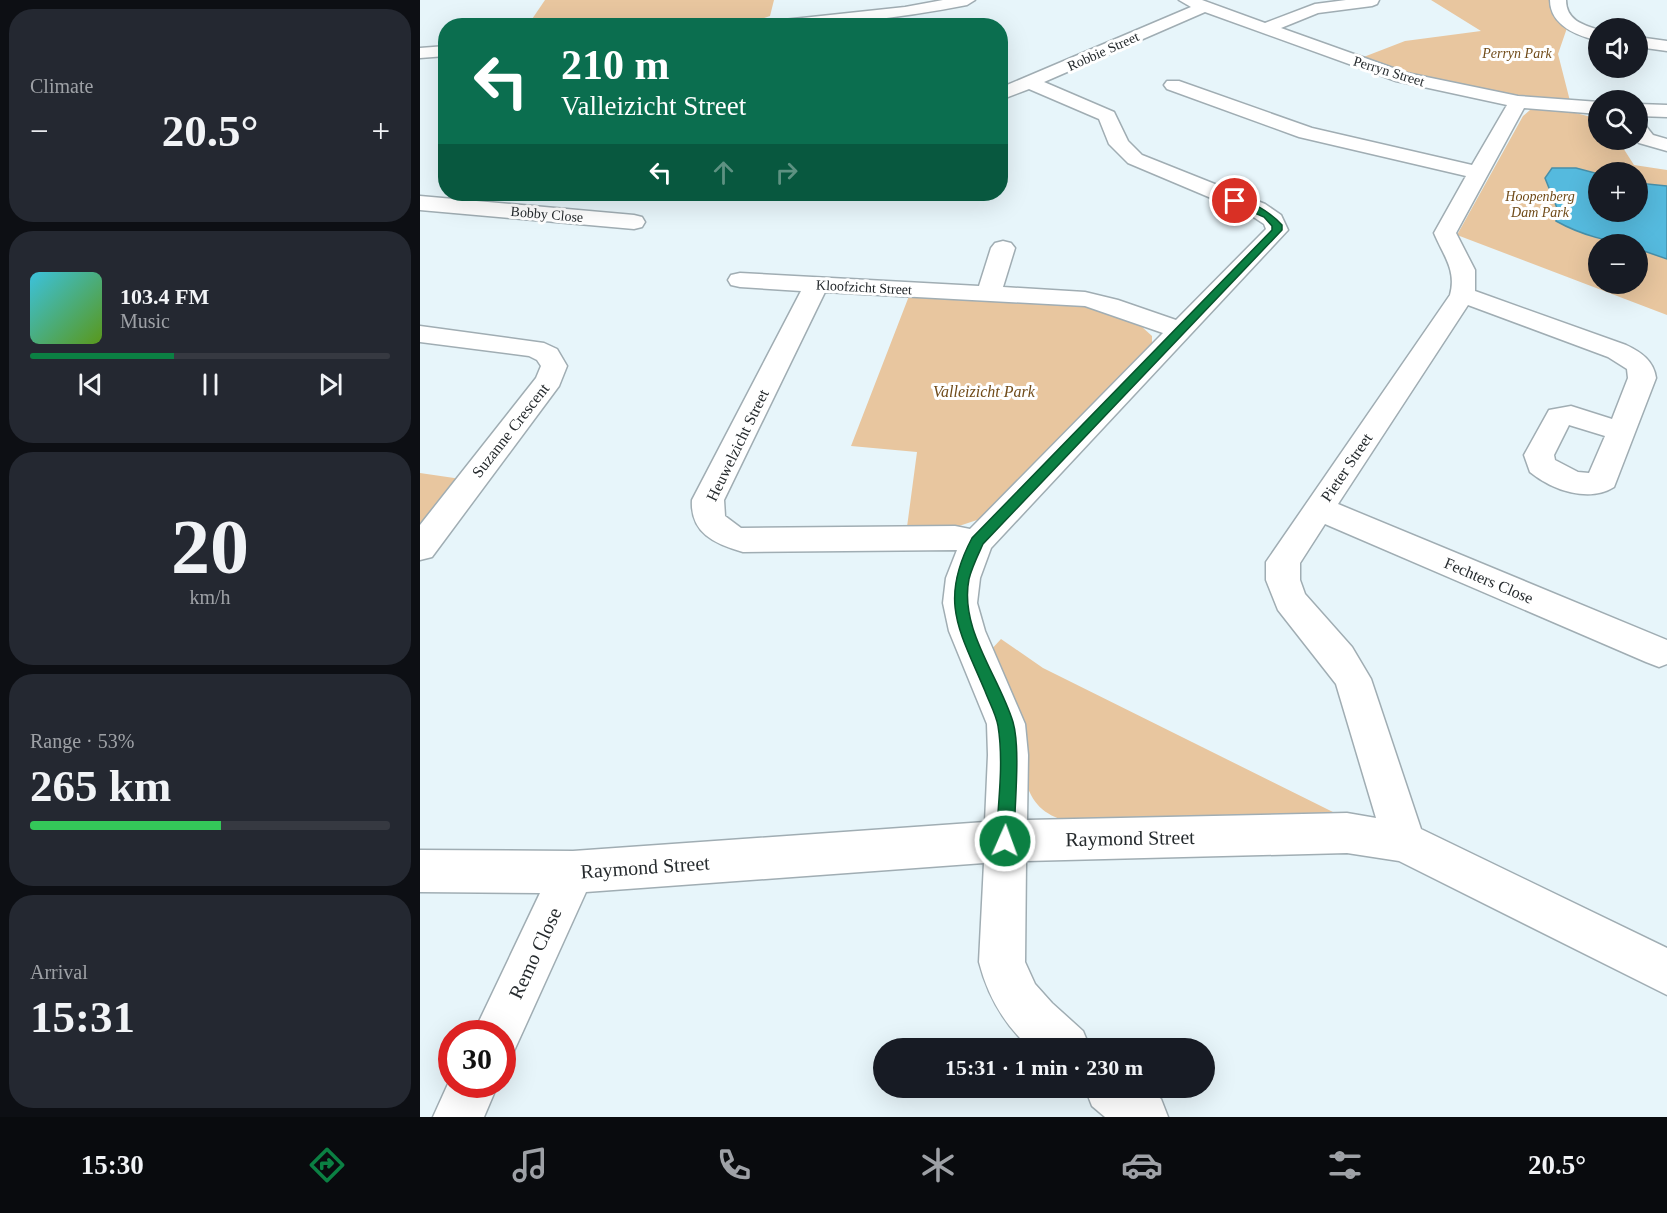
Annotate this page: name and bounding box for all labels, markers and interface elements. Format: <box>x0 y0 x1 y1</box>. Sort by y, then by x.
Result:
map controls <box>1588 18 1648 294</box>
button: sound <box>1588 18 1648 78</box>
street label: Robbie Street <box>1065 29 1141 74</box>
icon: left <box>462 42 540 120</box>
text: 210 m <box>561 42 670 88</box>
park label: Perryn Park <box>1481 46 1553 61</box>
street label: Perryn Street <box>1352 54 1426 89</box>
text: Climate <box>30 75 93 97</box>
button: search <box>1588 90 1648 150</box>
text: Valleizicht Street <box>561 91 746 121</box>
text: 20.5° <box>162 106 258 156</box>
text: − <box>30 113 49 149</box>
text: + <box>371 113 390 149</box>
icon: left <box>644 156 677 189</box>
icon: ahead <box>707 156 740 189</box>
icon: right <box>770 156 803 189</box>
button: + <box>1588 162 1648 222</box>
pin <box>1209 175 1260 226</box>
icon: arrive <box>1218 184 1251 217</box>
park label: Hoopenberg Dam Park <box>1504 189 1575 220</box>
street label: Bobby Close <box>510 204 584 225</box>
button: − <box>1588 234 1648 294</box>
street label: Kloofzicht Street <box>816 277 912 298</box>
text: 103.4 FM <box>120 284 209 309</box>
text: Music <box>120 310 170 332</box>
icon: previous <box>74 368 107 401</box>
icon: pause <box>194 368 227 401</box>
icon: next <box>314 368 347 401</box>
street label: Suzanne Crescent <box>469 380 553 481</box>
park label: Valleizicht Park <box>933 383 1036 400</box>
street label: Heuwelzicht Street <box>703 386 772 504</box>
street label: Pieter Street <box>1317 429 1376 505</box>
text: 20 <box>171 503 249 590</box>
street label: Fechters Close <box>1442 554 1536 607</box>
text: km/h <box>189 586 231 608</box>
text: Range · 53% <box>30 730 134 752</box>
text: 265 km <box>30 761 171 811</box>
position arrow <box>973 809 1037 873</box>
street label: Raymond Street <box>1065 826 1195 851</box>
street label: Raymond Street <box>580 851 711 883</box>
street label: Remo Close <box>504 904 566 1002</box>
text: Arrival <box>30 961 88 983</box>
text: 15:31 <box>30 992 135 1042</box>
speed limit sign: 30 <box>438 1020 516 1098</box>
text: 15:31 · 1 min · 230 m <box>945 1055 1143 1080</box>
icon: directions <box>306 1144 348 1186</box>
icon: music <box>509 1144 551 1186</box>
icon: phone <box>713 1144 755 1186</box>
icon: climate <box>917 1144 959 1186</box>
icon: car <box>1121 1144 1163 1186</box>
icon: filters <box>1324 1144 1366 1186</box>
text: 15:30 <box>81 1150 144 1180</box>
text: 20.5° <box>1528 1150 1586 1180</box>

